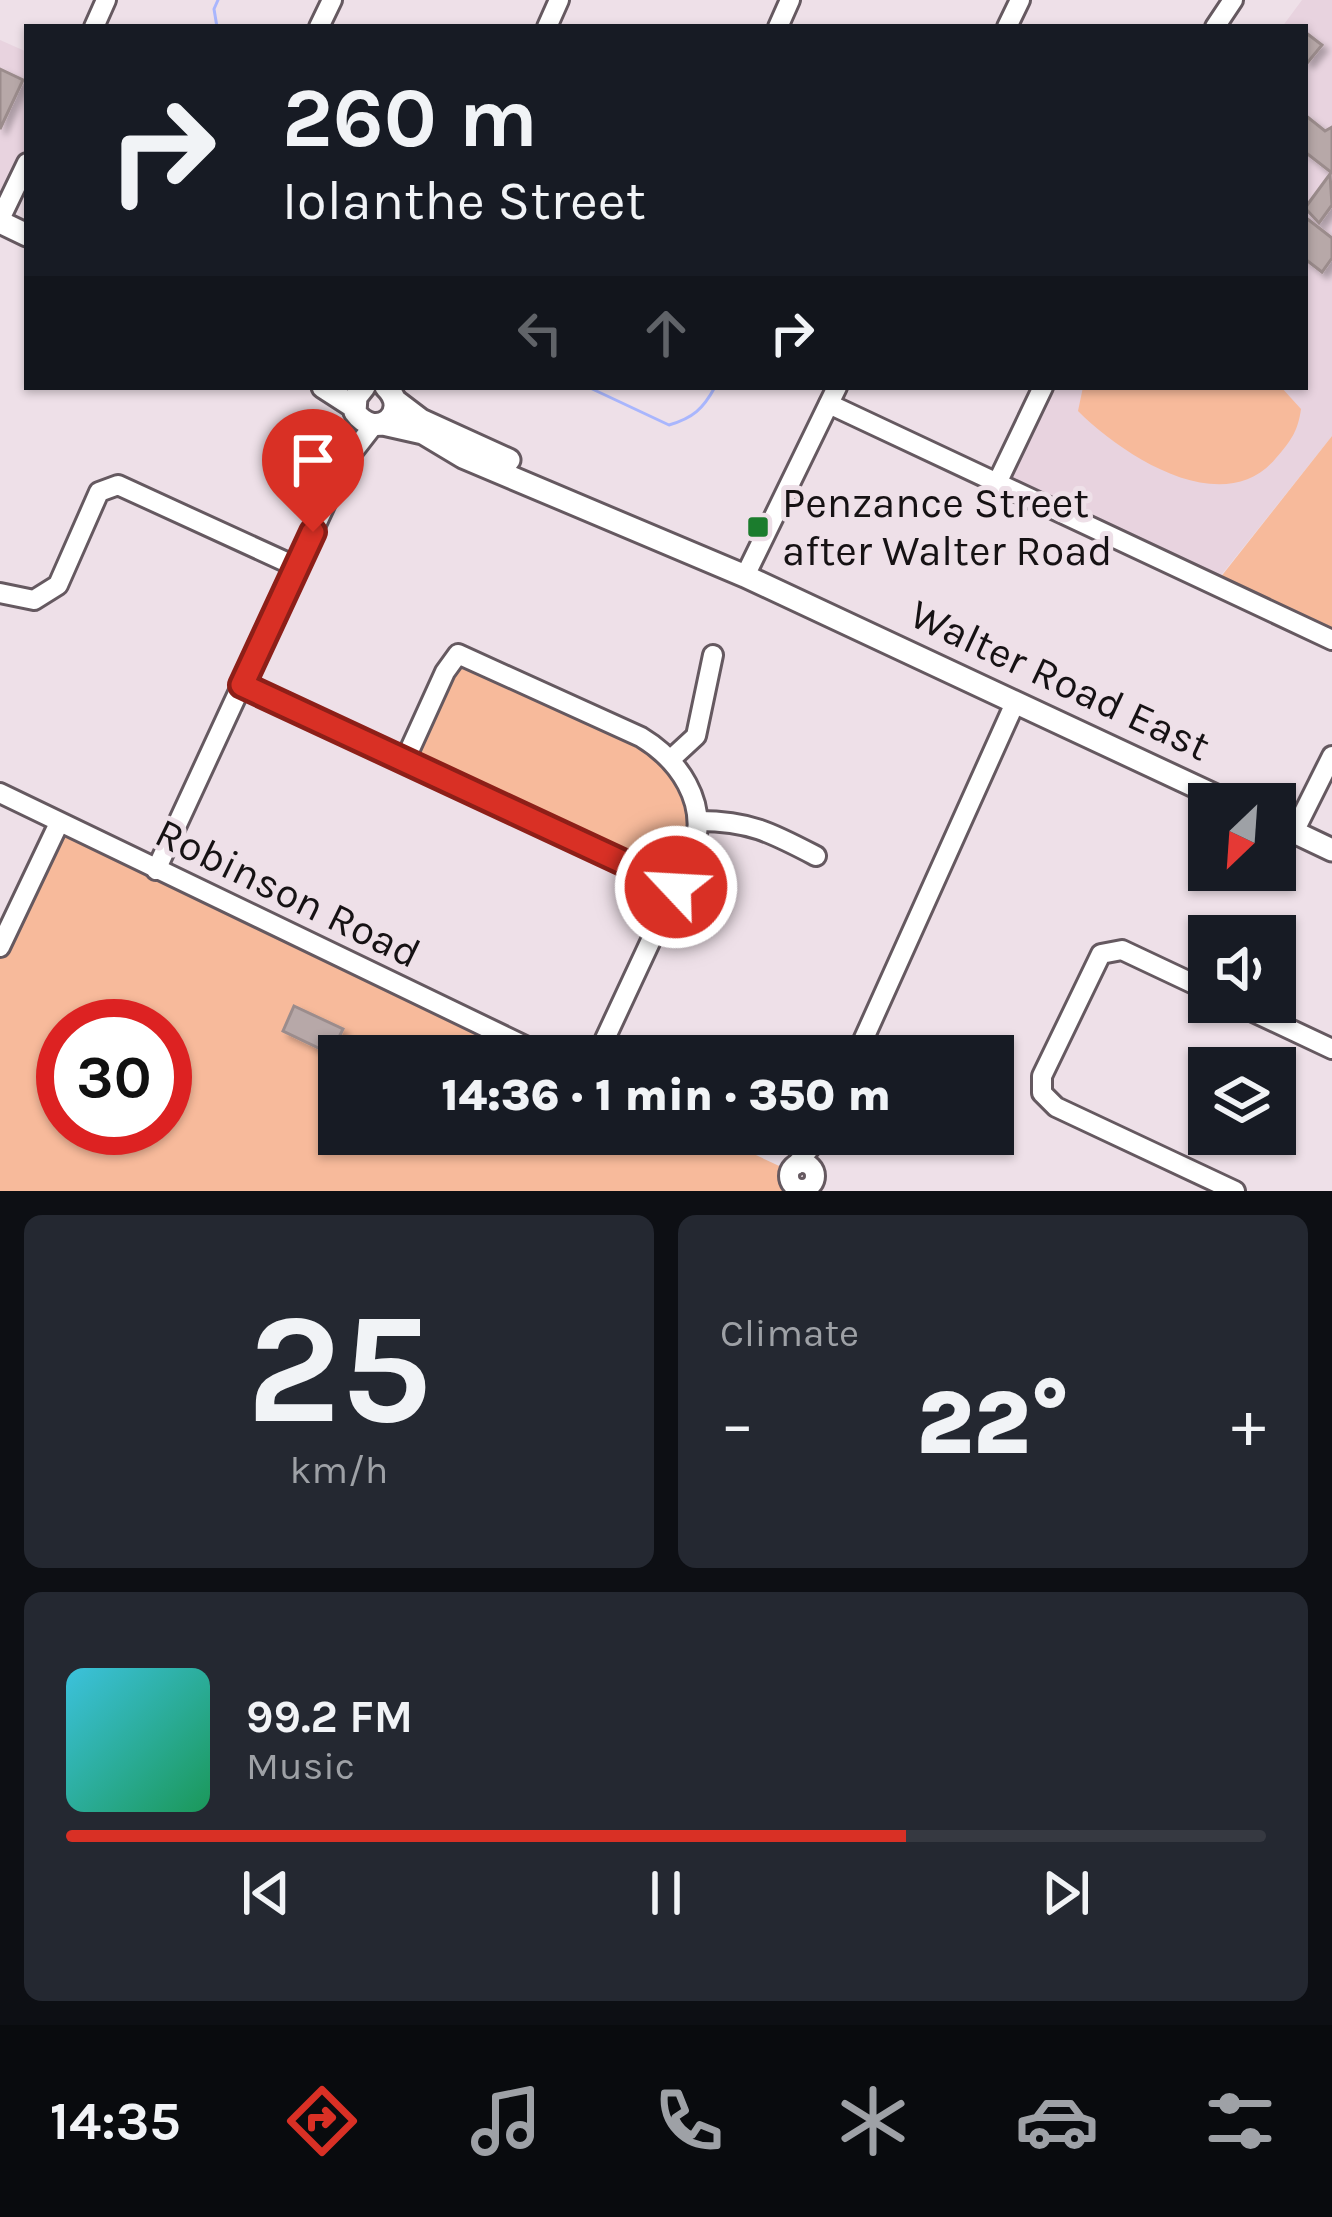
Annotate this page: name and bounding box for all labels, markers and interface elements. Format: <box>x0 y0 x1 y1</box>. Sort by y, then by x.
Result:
text: 260 m <box>282 69 538 167</box>
icon: right <box>84 72 240 228</box>
text: Iolanthe Street <box>282 169 646 233</box>
icon: left <box>507 300 573 366</box>
icon: ahead <box>633 300 699 366</box>
icon: right <box>759 300 825 366</box>
pin <box>262 409 364 532</box>
icon: arrive <box>280 427 346 493</box>
place label: Penzance Street after Walter Road <box>782 478 1112 576</box>
marker: Penzance Street after Walter Road <box>745 514 771 540</box>
street label: Walter Road East <box>902 589 1218 771</box>
north arrow <box>1188 783 1296 891</box>
map controls <box>1188 783 1296 1155</box>
street label: Robinson Road <box>147 807 429 979</box>
position arrow <box>613 824 739 950</box>
button: sound <box>1188 915 1296 1023</box>
speed limit sign: 30 <box>36 999 192 1155</box>
button: layers <box>1188 1047 1296 1155</box>
text: 14:36 · 1 min · 350 m <box>441 1069 891 1121</box>
text: 25 <box>246 1278 432 1460</box>
text: Climate <box>720 1310 859 1356</box>
text: 22° <box>916 1370 1070 1476</box>
text: − <box>720 1385 755 1463</box>
text: + <box>1231 1385 1266 1463</box>
text: km/h <box>290 1447 388 1493</box>
text: 99.2 FM <box>246 1691 413 1743</box>
text: Music <box>246 1743 355 1789</box>
icon: previous <box>233 1860 299 1926</box>
icon: pause <box>633 1860 699 1926</box>
icon: next <box>1033 1860 1099 1926</box>
icon: directions <box>280 2079 364 2163</box>
icon: music <box>464 2079 548 2163</box>
icon: phone <box>647 2079 731 2163</box>
icon: climate <box>831 2079 915 2163</box>
icon: car <box>1015 2079 1099 2163</box>
icon: filters <box>1198 2079 1282 2163</box>
text: 14:35 <box>50 2089 181 2153</box>

